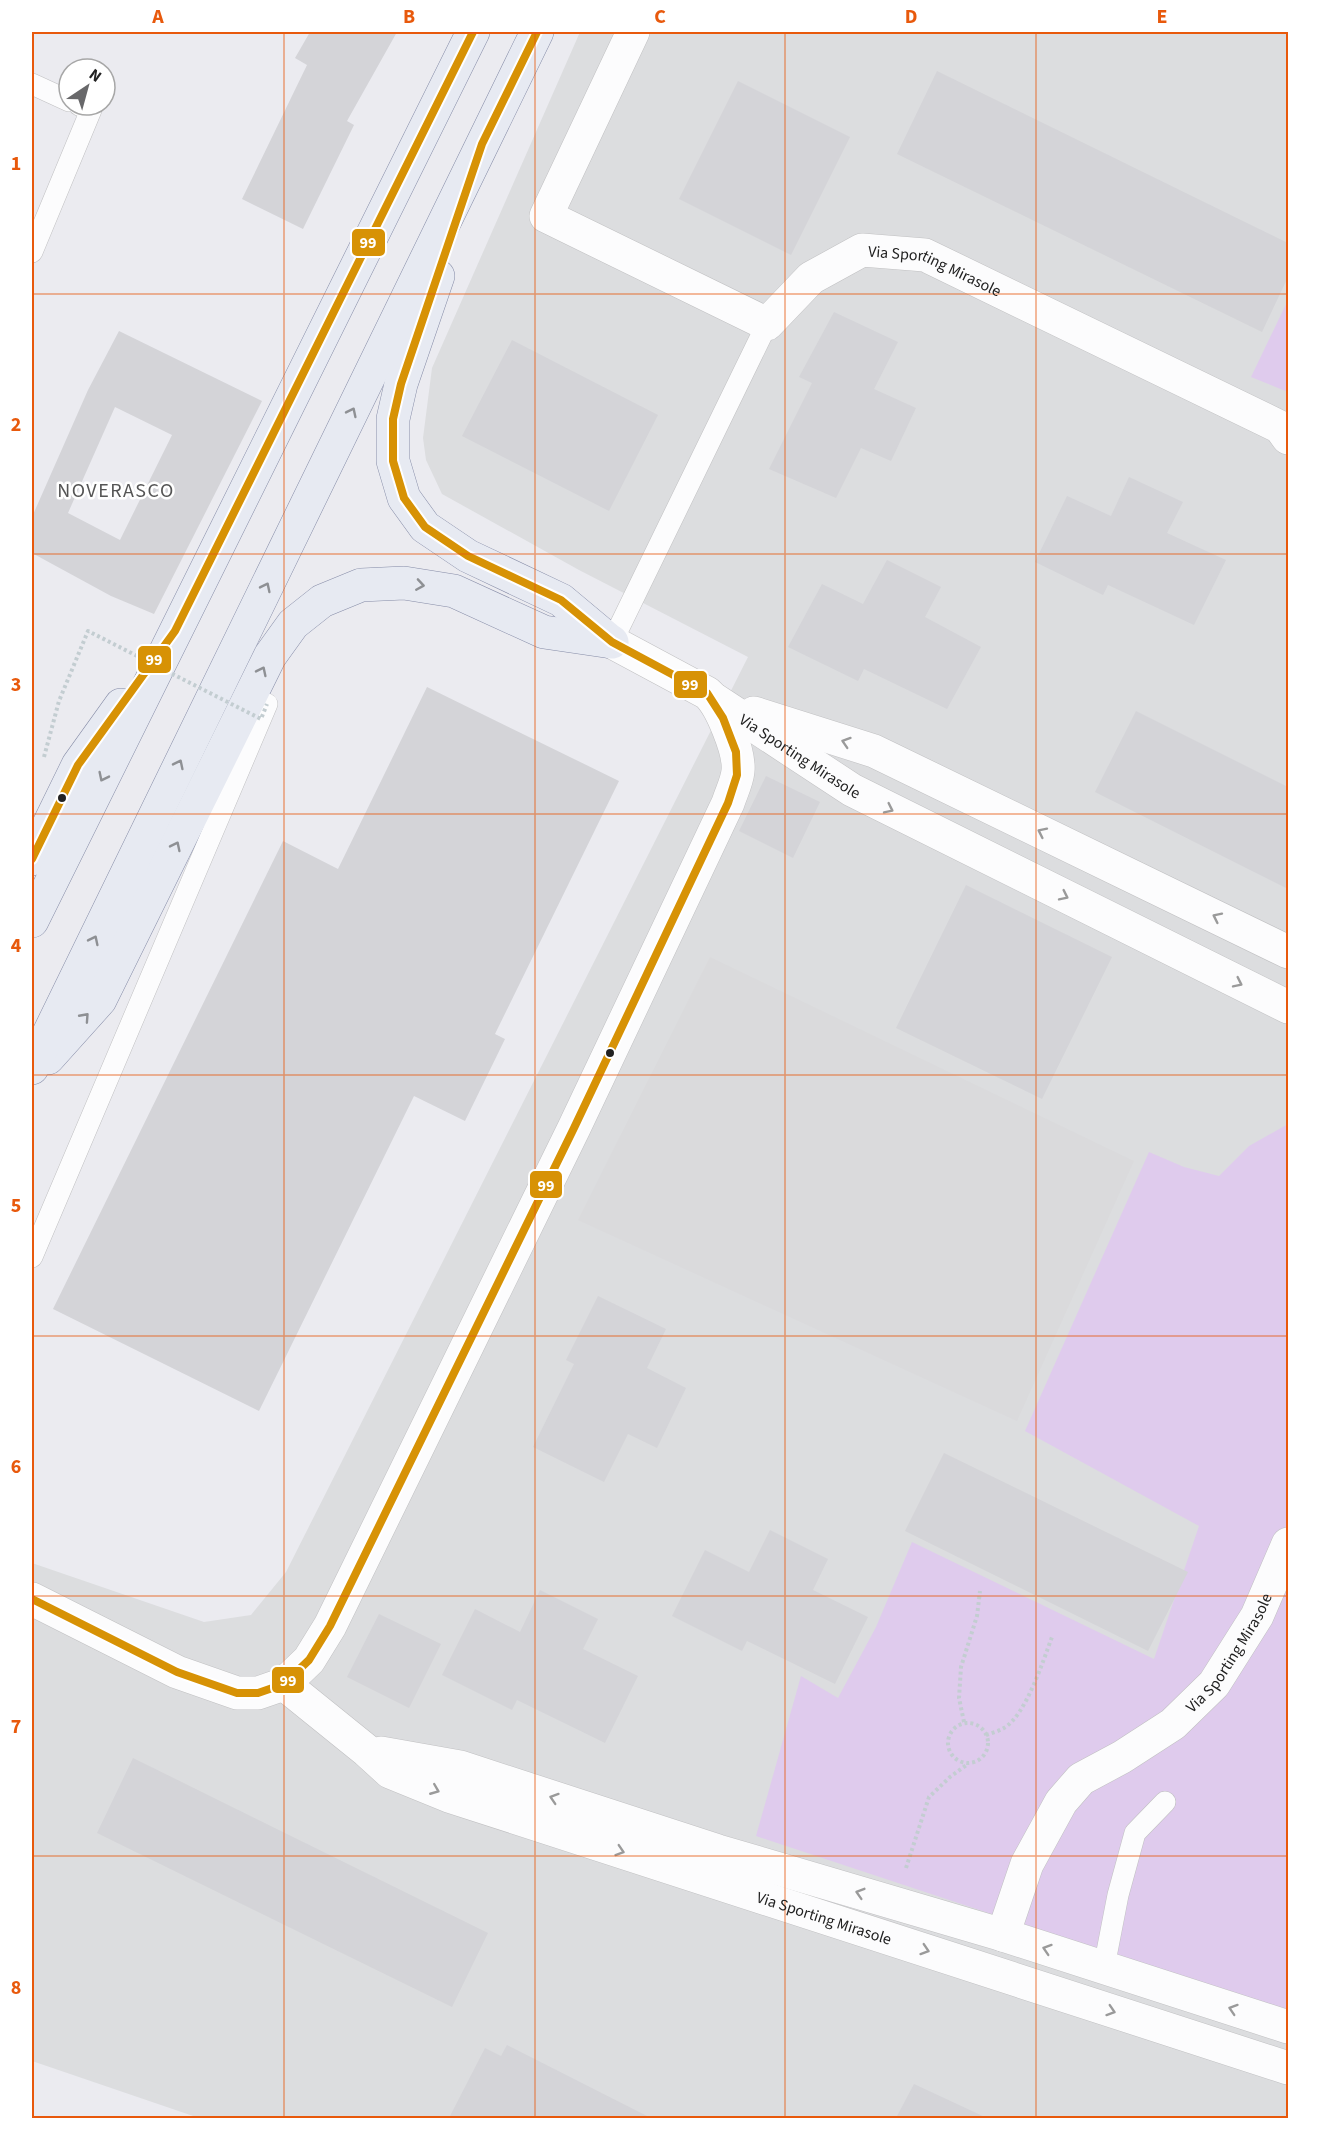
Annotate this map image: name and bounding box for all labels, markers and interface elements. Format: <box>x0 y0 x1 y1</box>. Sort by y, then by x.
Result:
text: A <box>151 3 164 31</box>
text: B <box>403 3 415 31</box>
text: C <box>654 3 666 31</box>
text: D <box>905 3 917 31</box>
text: E <box>1157 3 1167 31</box>
north arrow <box>57 57 117 117</box>
text: N <box>84 64 106 88</box>
text: 1 <box>11 150 21 178</box>
line badge: 99 <box>351 228 386 257</box>
text: 99 <box>360 232 376 254</box>
street label: Via Sporting Mirasole <box>867 241 1005 302</box>
one-way arrow <box>344 407 356 418</box>
text: 2 <box>11 411 21 439</box>
district label: NOVERASCO <box>57 477 175 505</box>
one-way arrow <box>416 579 425 591</box>
one-way arrow <box>258 582 270 593</box>
line badge: 99 <box>137 645 172 674</box>
text: 99 <box>146 649 162 671</box>
one-way arrow <box>255 667 267 678</box>
line badge: 99 <box>673 670 708 699</box>
text: 3 <box>11 671 21 699</box>
text: 99 <box>682 674 698 696</box>
street label: Via Sporting Mirasole <box>735 709 864 805</box>
one-way arrow <box>841 737 852 749</box>
one-way arrow <box>172 760 184 771</box>
one-way arrow <box>98 771 110 782</box>
unlabelled marker <box>56 792 68 804</box>
one-way arrow <box>883 801 894 813</box>
one-way arrow <box>1037 828 1048 839</box>
one-way arrow <box>169 842 180 852</box>
one-way arrow <box>1057 888 1068 900</box>
one-way arrow <box>1212 913 1223 925</box>
text: 4 <box>11 932 22 960</box>
one-way arrow <box>86 935 98 946</box>
one-way arrow <box>1232 975 1243 987</box>
one-way arrow <box>78 1014 89 1024</box>
unlabelled marker <box>604 1047 616 1059</box>
line badge: 99 <box>529 1170 563 1199</box>
text: 99 <box>538 1175 554 1197</box>
text: 5 <box>11 1192 21 1220</box>
text: 6 <box>11 1453 21 1481</box>
street label: Via Sporting Mirasole <box>1181 1590 1278 1718</box>
line badge: 99 <box>271 1666 305 1694</box>
text: 99 <box>280 1670 296 1692</box>
text: 7 <box>11 1713 21 1741</box>
one-way arrow <box>429 1783 440 1795</box>
one-way arrow <box>549 1792 560 1805</box>
one-way arrow <box>614 1844 625 1856</box>
street label: Via Sporting Mirasole <box>754 1886 894 1951</box>
one-way arrow <box>855 1888 866 1900</box>
one-way arrow <box>919 1943 930 1956</box>
one-way arrow <box>1042 1944 1053 1957</box>
text: 8 <box>11 1974 21 2002</box>
one-way arrow <box>1105 2003 1116 2016</box>
one-way arrow <box>1228 2004 1239 2016</box>

